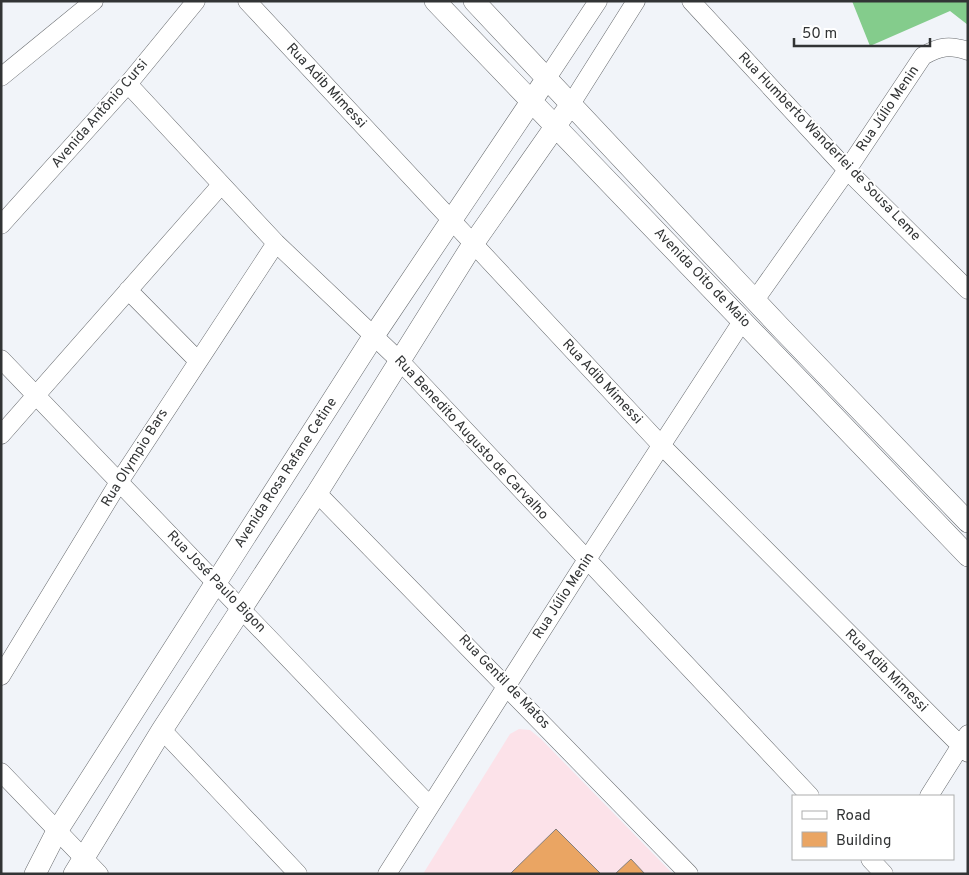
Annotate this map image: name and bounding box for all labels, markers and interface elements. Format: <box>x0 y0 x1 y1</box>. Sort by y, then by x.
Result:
scale bar <box>794 15 930 47</box>
text: 50 m <box>802 25 837 44</box>
street label: Rua Adib Mimessi <box>282 40 370 132</box>
street label: Rua Humberto Wanderlei de Sousa Leme <box>734 49 924 245</box>
street label: Avenida Antônio Cursi <box>48 56 152 172</box>
street label: Rua Júlio Menin <box>853 63 923 155</box>
street label: Avenida Oito de Maio <box>650 225 754 331</box>
street label: Rua Adib Mimessi <box>558 336 646 428</box>
street label: Rua Benedito Augusto de Carvalho <box>390 352 552 524</box>
street label: Avenida Rosa Rafane Cetine <box>231 395 341 551</box>
street label: Rua Olympio Bars <box>98 406 172 510</box>
street label: Rua José Paulo Bigon <box>163 528 269 636</box>
street label: Rua Júlio Menin <box>530 549 598 643</box>
street label: Rua Adib Mimessi <box>841 626 931 716</box>
street label: Rua Gentil de Matos <box>455 631 553 733</box>
legend <box>792 795 954 860</box>
text: Road <box>836 807 871 826</box>
text: Building <box>836 832 891 851</box>

